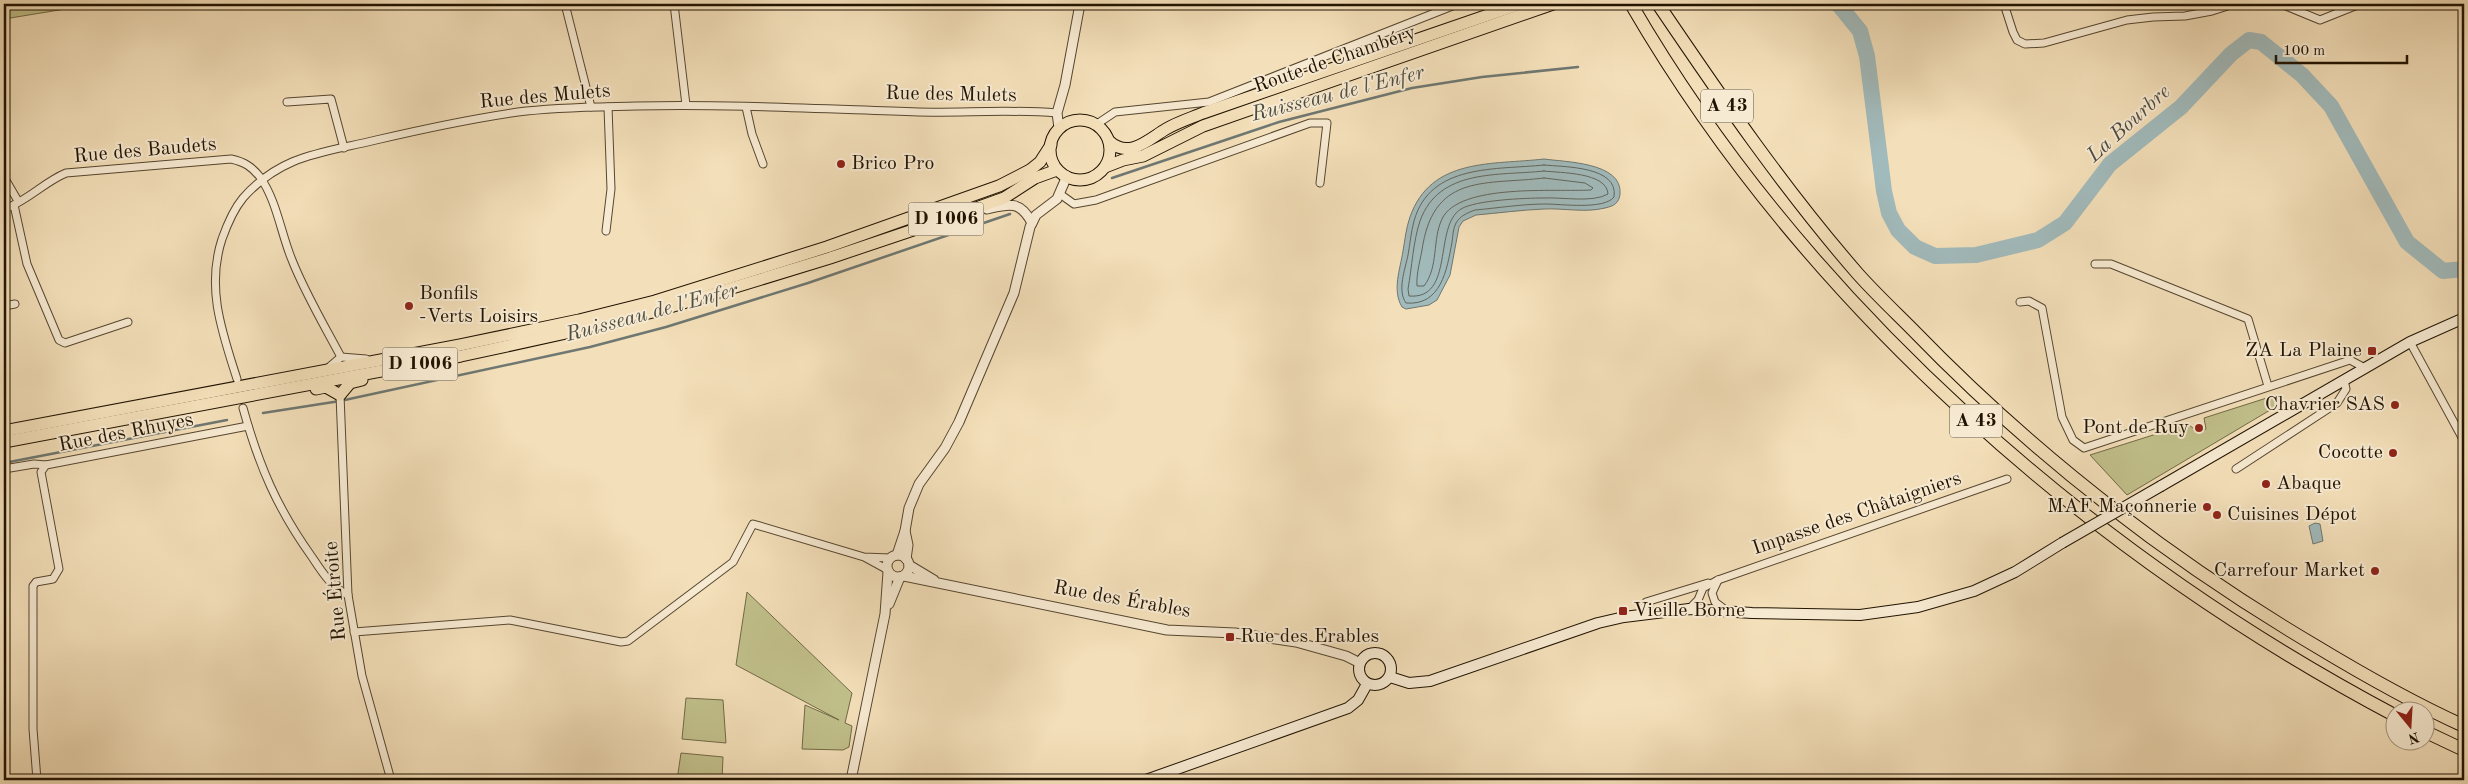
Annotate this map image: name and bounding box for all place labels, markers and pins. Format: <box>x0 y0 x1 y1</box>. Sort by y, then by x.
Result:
place label: Brico Pro <box>851 154 934 174</box>
marker: Brico Pro <box>835 158 847 170</box>
place label: Bonfils -Verts Loisirs <box>419 284 538 327</box>
marker: Bonfils -Verts Loisirs <box>403 300 415 312</box>
place label: ZA La Plaine <box>2245 341 2362 361</box>
marker: ZA La Plaine <box>2366 345 2378 357</box>
place label: Chavrier SAS <box>2265 395 2385 415</box>
marker: Chavrier SAS <box>2389 399 2401 411</box>
place label: Pont de Ruy <box>2082 418 2189 438</box>
marker: Pont de Ruy <box>2193 422 2205 434</box>
place label: Cocotte <box>2318 443 2383 463</box>
marker: Cocotte <box>2387 447 2399 459</box>
place label: Abaque <box>2276 474 2341 494</box>
marker: Abaque <box>2260 478 2272 490</box>
place label: MAF Maçonnerie <box>2047 497 2197 517</box>
marker: MAF Maçonnerie <box>2201 501 2213 513</box>
place label: Cuisines Dépot <box>2227 505 2357 525</box>
marker: Cuisines Dépot <box>2211 509 2223 521</box>
place label: Carrefour Market <box>2214 561 2365 581</box>
marker: Carrefour Market <box>2369 565 2381 577</box>
place label: Vieille Borne <box>1633 601 1745 621</box>
marker: Vieille Borne <box>1617 605 1629 617</box>
place label: Rue des Erables <box>1240 627 1379 647</box>
marker: Rue des Erables <box>1224 631 1236 643</box>

